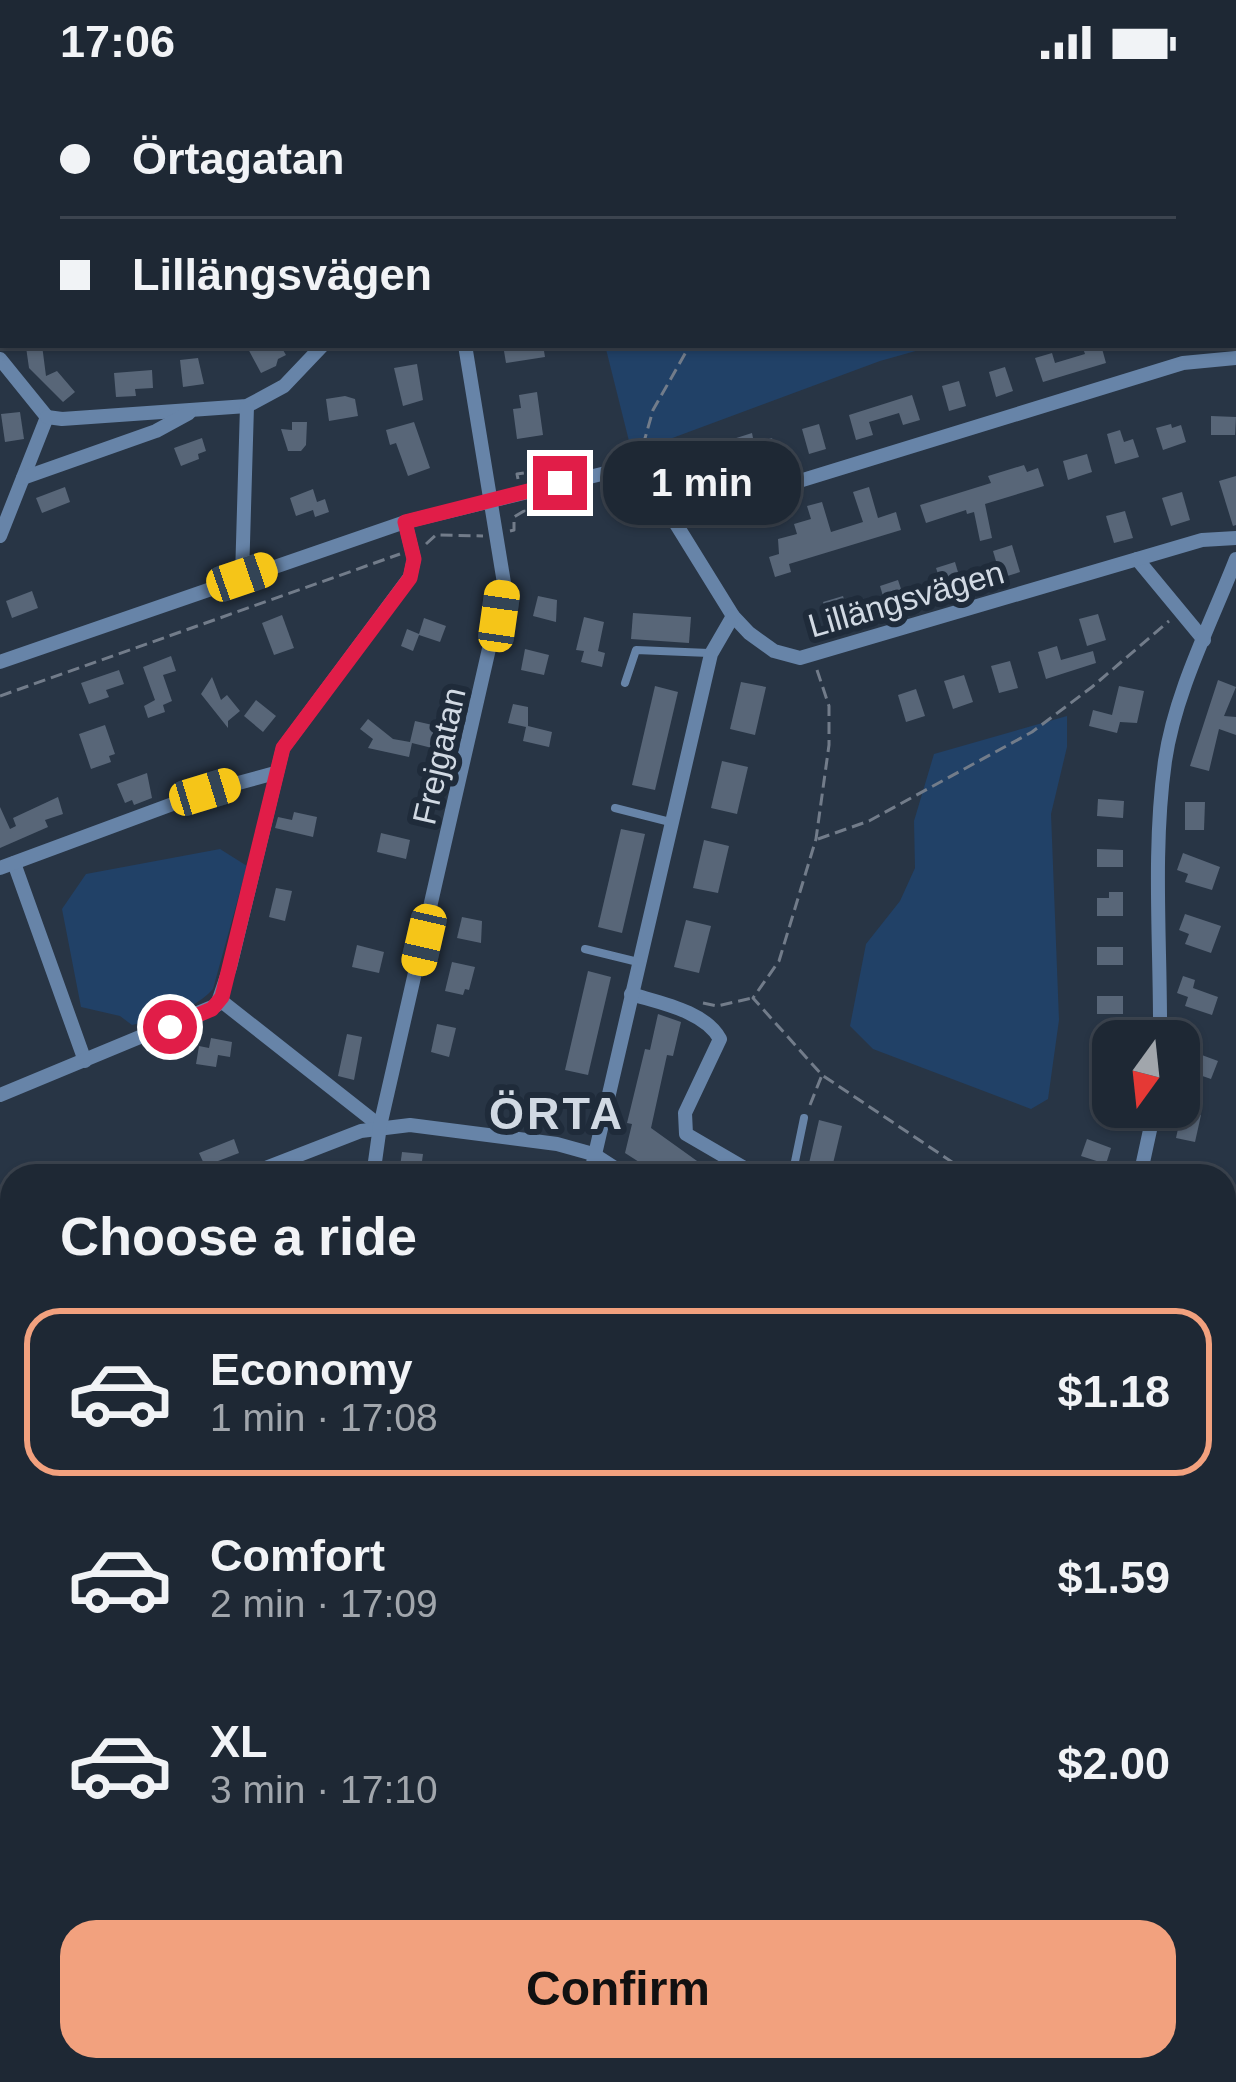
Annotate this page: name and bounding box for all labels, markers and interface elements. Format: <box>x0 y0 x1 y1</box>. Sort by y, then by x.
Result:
text: 17:06 <box>60 16 175 67</box>
text: Örtagatan <box>132 133 345 184</box>
text: Lillängsvägen <box>132 249 432 300</box>
callout: 1 min <box>602 441 800 525</box>
route end <box>533 456 587 510</box>
text: 1 min <box>651 461 753 504</box>
car <box>202 548 282 606</box>
street label: Lillängsvägen <box>804 553 1008 645</box>
car <box>476 578 522 654</box>
street label: Frejgatan <box>405 684 473 828</box>
car <box>165 764 245 820</box>
car <box>398 901 450 979</box>
route start <box>143 1000 197 1054</box>
north arrow <box>1092 1020 1200 1128</box>
map controls <box>1092 1020 1200 1128</box>
district label: ÖRTA <box>489 1088 625 1139</box>
text: Choose a ride <box>60 1206 417 1266</box>
icon: car <box>66 1338 174 1446</box>
text: Economy <box>210 1344 413 1395</box>
text: $1.18 <box>1057 1366 1170 1417</box>
text: 1 min · 17:08 <box>210 1396 438 1439</box>
icon: car <box>66 1524 174 1632</box>
text: Comfort <box>210 1530 385 1581</box>
text: $1.59 <box>1057 1552 1170 1603</box>
text: 2 min · 17:09 <box>210 1582 438 1625</box>
icon: car <box>66 1710 174 1818</box>
text: XL <box>210 1716 268 1767</box>
text: $2.00 <box>1057 1738 1170 1789</box>
text: 3 min · 17:10 <box>210 1768 438 1811</box>
button: Confirm <box>60 1920 1176 2058</box>

